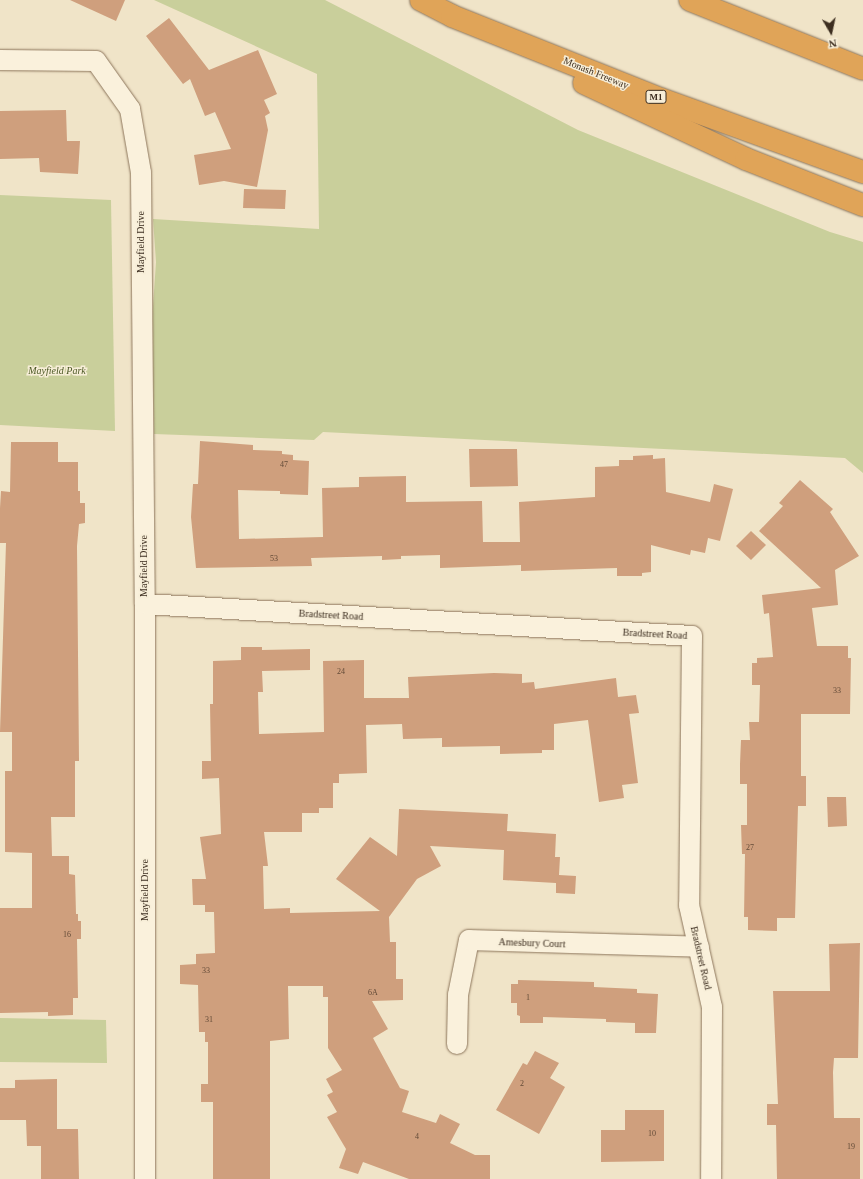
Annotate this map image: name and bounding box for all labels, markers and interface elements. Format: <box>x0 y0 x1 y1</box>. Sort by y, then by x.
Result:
north arrow <box>811 12 851 52</box>
text: N <box>828 37 838 50</box>
street label: Monash Freeway <box>562 54 630 92</box>
road number: M1 <box>645 90 667 104</box>
street label: Mayfield Drive <box>135 211 147 273</box>
park label: Mayfield Park <box>28 365 86 377</box>
house number: 47 <box>280 460 288 470</box>
street label: Mayfield Drive <box>138 535 150 597</box>
house number: 53 <box>270 554 278 564</box>
street label: Bradstreet Road <box>298 607 364 623</box>
street label: Bradstreet Road <box>622 626 688 642</box>
house number: 24 <box>337 667 345 677</box>
house number: 33 <box>833 686 841 696</box>
house number: 27 <box>746 843 754 853</box>
street label: Mayfield Drive <box>139 859 151 921</box>
street label: Bradstreet Road <box>688 925 714 991</box>
house number: 16 <box>63 930 71 940</box>
street label: Amesbury Court <box>498 936 566 950</box>
house number: 33 <box>202 966 210 976</box>
house number: 6A <box>368 988 378 998</box>
house number: 1 <box>526 993 530 1003</box>
house number: 31 <box>205 1015 213 1025</box>
house number: 2 <box>520 1079 524 1089</box>
house number: 10 <box>648 1129 656 1139</box>
house number: 4 <box>415 1132 419 1142</box>
house number: 19 <box>847 1142 855 1152</box>

